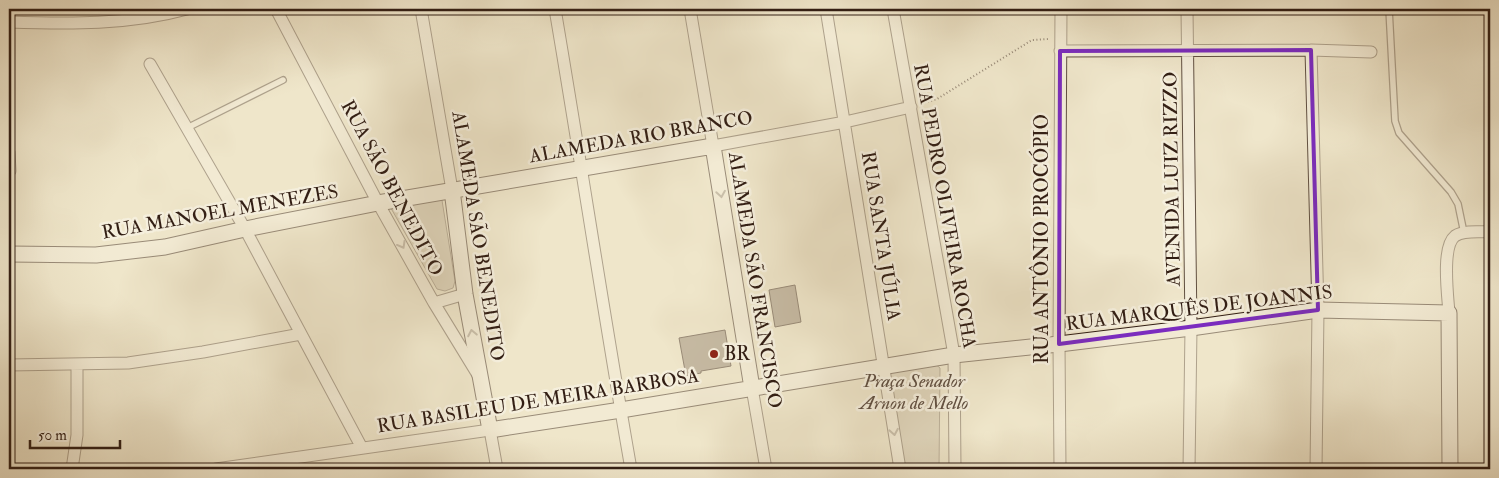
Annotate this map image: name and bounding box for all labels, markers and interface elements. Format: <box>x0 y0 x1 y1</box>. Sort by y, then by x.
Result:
street label: RUA PEDRO OLIVEIRA ROCHA <box>908 62 982 350</box>
street label: AVENIDA LUIZ RIZZO <box>1158 72 1186 287</box>
street label: RUA SÃO BENEDITO <box>335 95 450 280</box>
street label: ALAMEDA RIO BRANCO <box>526 106 755 169</box>
street label: ALAMEDA SÃO BENEDITO <box>446 108 512 363</box>
street label: RUA ANTÔNIO PROCÓPIO <box>1028 114 1054 364</box>
street label: ALAMEDA SÃO FRANCISCO <box>723 149 789 410</box>
street label: RUA SANTA JÚLIA <box>856 149 908 322</box>
street label: RUA MANOEL MENEZES <box>100 179 340 245</box>
one-way arrow <box>715 190 725 198</box>
one-way arrow <box>395 240 405 249</box>
street label: RUA MARQUÊS DE JOANNIS <box>1064 278 1334 336</box>
one-way arrow <box>467 328 478 337</box>
place label: BR <box>724 342 750 366</box>
marker: BR <box>708 348 720 360</box>
street label: RUA BASILEU DE MEIRA BARBOSA <box>375 364 701 438</box>
park label: Praça Senador Arnon de Mello <box>858 369 969 415</box>
scale bar <box>30 418 120 450</box>
text: 50 m <box>38 426 67 445</box>
one-way arrow <box>888 427 898 436</box>

